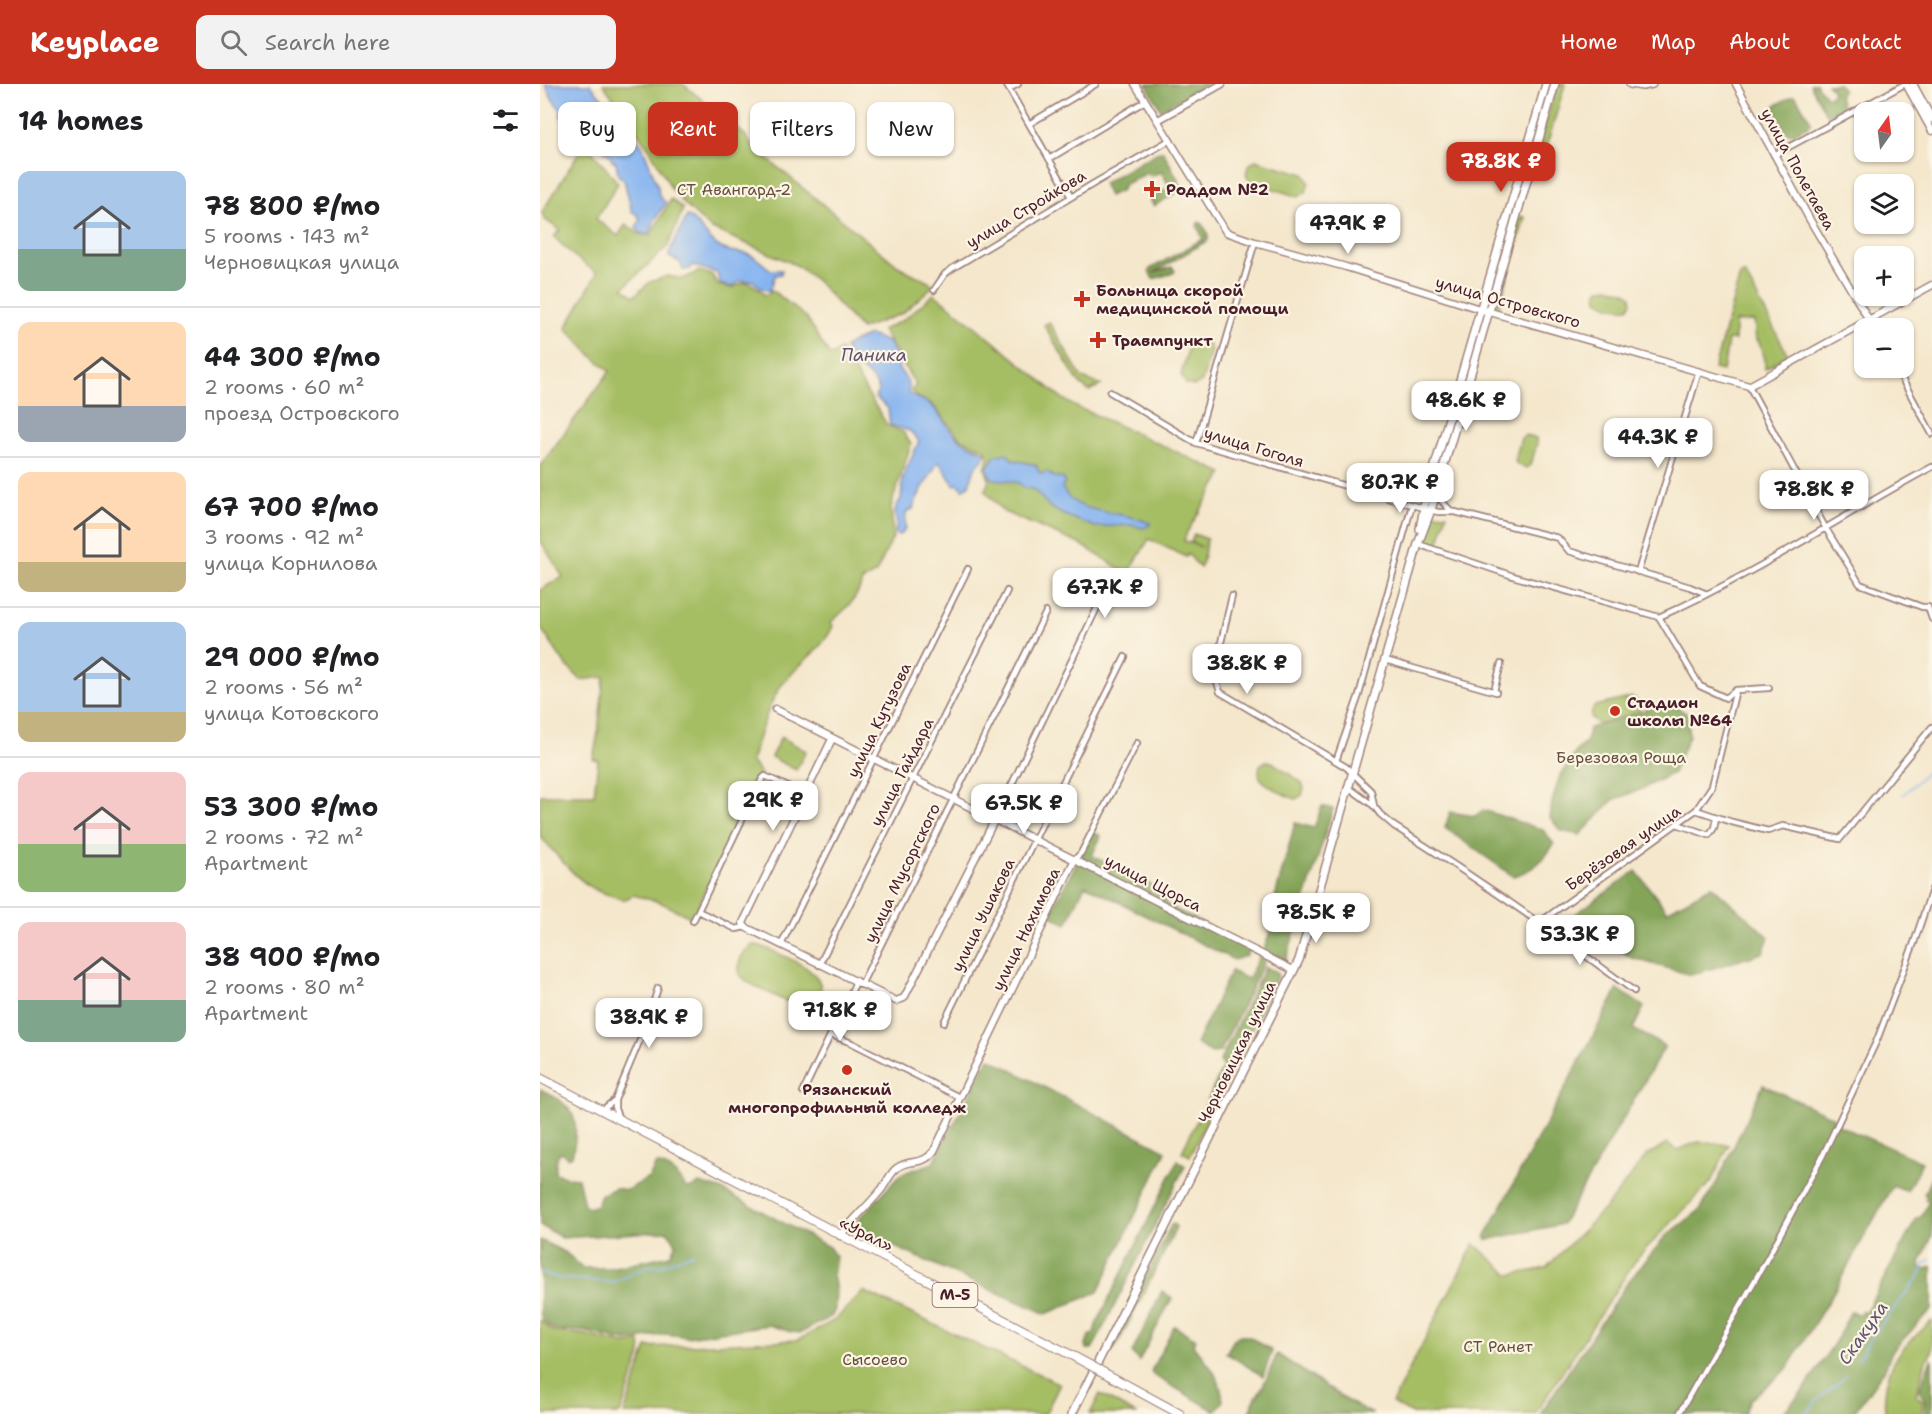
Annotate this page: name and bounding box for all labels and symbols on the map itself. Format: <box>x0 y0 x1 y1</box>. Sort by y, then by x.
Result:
north arrow <box>1854 102 1914 162</box>
street label: улица Полетаева <box>1756 104 1840 234</box>
pin: 78.8K ₽ <box>1446 142 1556 193</box>
street label: улица Стройкова <box>962 165 1090 253</box>
park label: СТ Авангард-2 <box>677 179 791 200</box>
place label: Роддом №2 <box>1166 179 1269 200</box>
marker: Роддом №2 <box>1143 180 1161 198</box>
pin: 47.9K ₽ <box>1293 204 1403 255</box>
street label: улица Островского <box>1433 271 1583 333</box>
place label: Больница скорой медицинской помощи <box>1096 280 1289 319</box>
marker: Больница скорой медицинской помощи <box>1073 290 1091 308</box>
place label: Травмпункт <box>1112 330 1213 351</box>
marker: Травмпункт <box>1089 331 1107 349</box>
water label: Паника <box>841 343 907 367</box>
pin: 48.6K ₽ <box>1411 381 1521 432</box>
pin: 44.3K ₽ <box>1603 418 1713 469</box>
street label: улица Гоголя <box>1202 422 1306 472</box>
pin: 80.7K ₽ <box>1345 463 1455 514</box>
pin: 78.8K ₽ <box>1759 470 1869 521</box>
pin: 67.7K ₽ <box>1050 568 1160 619</box>
pin: 38.8K ₽ <box>1192 644 1302 695</box>
street label: улица Кутузова <box>842 659 916 781</box>
place label: Стадион школы №64 <box>1627 692 1732 731</box>
marker: Стадион школы №64 <box>1608 704 1622 718</box>
street label: улица Гайдара <box>866 714 938 830</box>
park label: Березовая Роща <box>1556 747 1686 768</box>
pin: 29K ₽ <box>731 781 815 832</box>
pin: 67.5K ₽ <box>969 784 1079 835</box>
street label: улица Мусоргского <box>859 800 945 946</box>
street label: Берёзовая улица <box>1561 800 1685 896</box>
street label: улица Щорса <box>1101 850 1205 916</box>
street label: улица Ушакова <box>946 855 1020 975</box>
street label: улица Нахимова <box>987 864 1065 994</box>
pin: 78.5K ₽ <box>1261 893 1371 944</box>
pin: 53.3K ₽ <box>1525 915 1635 966</box>
street label: Черновицкая улица <box>1193 977 1281 1127</box>
pin: 71.8K ₽ <box>785 991 895 1042</box>
pin: 38.9K ₽ <box>594 998 704 1049</box>
marker: Рязанский многопрофильный колледж <box>840 1063 854 1077</box>
place label: Рязанский многопрофильный колледж <box>728 1079 967 1118</box>
street label: «Урал» <box>835 1211 897 1257</box>
road number: М-5 <box>932 1283 978 1307</box>
water label: Скакуха <box>1832 1296 1894 1370</box>
park label: СТ Ранет <box>1463 1336 1534 1357</box>
park label: Сысоево <box>842 1349 908 1370</box>

